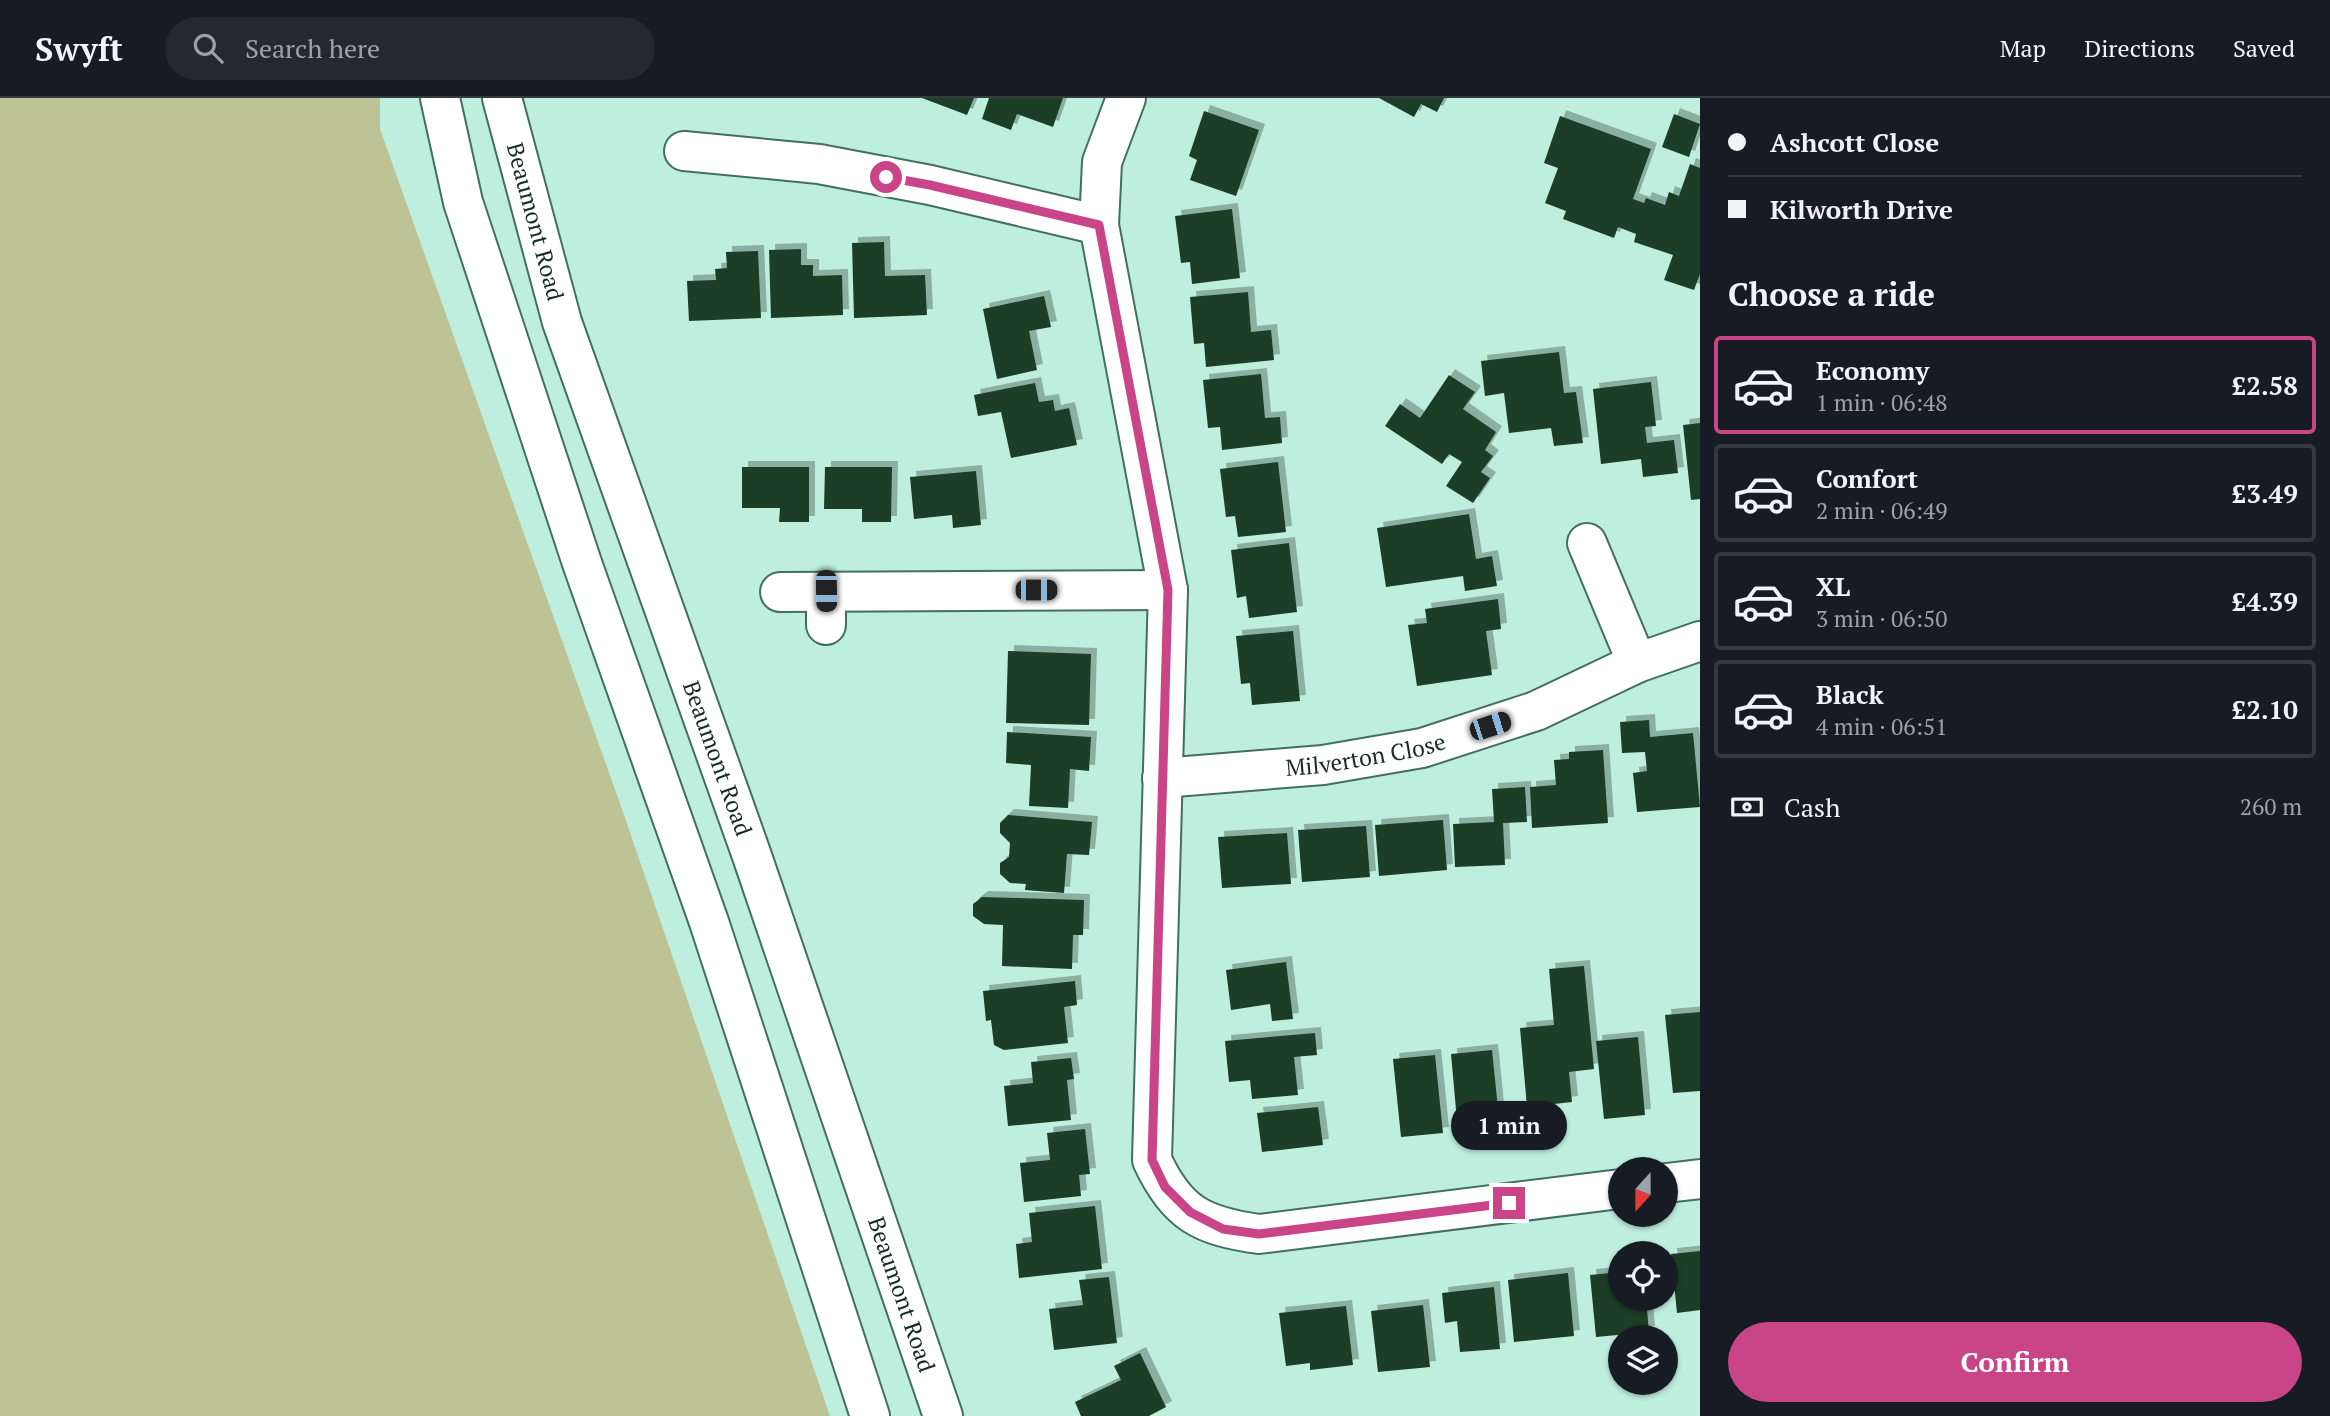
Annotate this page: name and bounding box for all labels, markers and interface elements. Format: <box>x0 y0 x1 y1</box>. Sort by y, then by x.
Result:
search box <box>165 17 655 80</box>
text: Swyft <box>35 27 123 70</box>
icon: search <box>189 29 227 67</box>
text: Search here <box>245 31 380 65</box>
text: Map <box>2000 32 2046 64</box>
text: Directions <box>2084 32 2195 64</box>
text: Saved <box>2233 32 2295 64</box>
text: Ashcott Close <box>1770 125 1939 159</box>
street label: Beaumont Road <box>500 139 572 304</box>
route start <box>870 161 902 193</box>
text: Kilworth Drive <box>1770 192 1953 226</box>
text: Choose a ride <box>1728 273 1935 315</box>
text: Economy <box>1816 353 1929 387</box>
icon: car <box>1732 354 1795 417</box>
text: £2.58 <box>2232 368 2298 402</box>
text: 1 min · 06:48 <box>1816 387 1948 418</box>
text: Comfort <box>1816 461 1918 495</box>
icon: car <box>1732 462 1795 525</box>
text: £3.49 <box>2232 476 2298 510</box>
text: 2 min · 06:49 <box>1816 495 1948 526</box>
text: XL <box>1816 569 1850 603</box>
car <box>816 570 837 612</box>
icon: car <box>1732 570 1795 633</box>
car <box>1016 580 1058 601</box>
text: £4.39 <box>2232 584 2298 618</box>
text: 3 min · 06:50 <box>1816 603 1948 634</box>
street label: Beaumont Road <box>676 676 760 840</box>
text: Black <box>1816 677 1884 711</box>
icon: car <box>1732 678 1795 741</box>
text: £2.10 <box>2232 692 2298 726</box>
car <box>1467 710 1514 742</box>
text: 4 min · 06:51 <box>1816 711 1948 742</box>
street label: Milverton Close <box>1284 725 1450 783</box>
icon: cash <box>1728 788 1766 826</box>
text: Cash <box>1784 790 1840 824</box>
text: 260 m <box>2240 791 2302 822</box>
callout: 1 min <box>1451 1102 1567 1150</box>
text: 1 min <box>1478 1110 1540 1141</box>
north arrow <box>1608 1157 1678 1227</box>
map controls <box>1608 1157 1678 1395</box>
route end <box>1493 1187 1525 1219</box>
street label: Beaumont Road <box>861 1213 943 1376</box>
button: locate <box>1608 1241 1678 1311</box>
button: Confirm <box>1728 1322 2302 1402</box>
button: layers <box>1608 1325 1678 1395</box>

